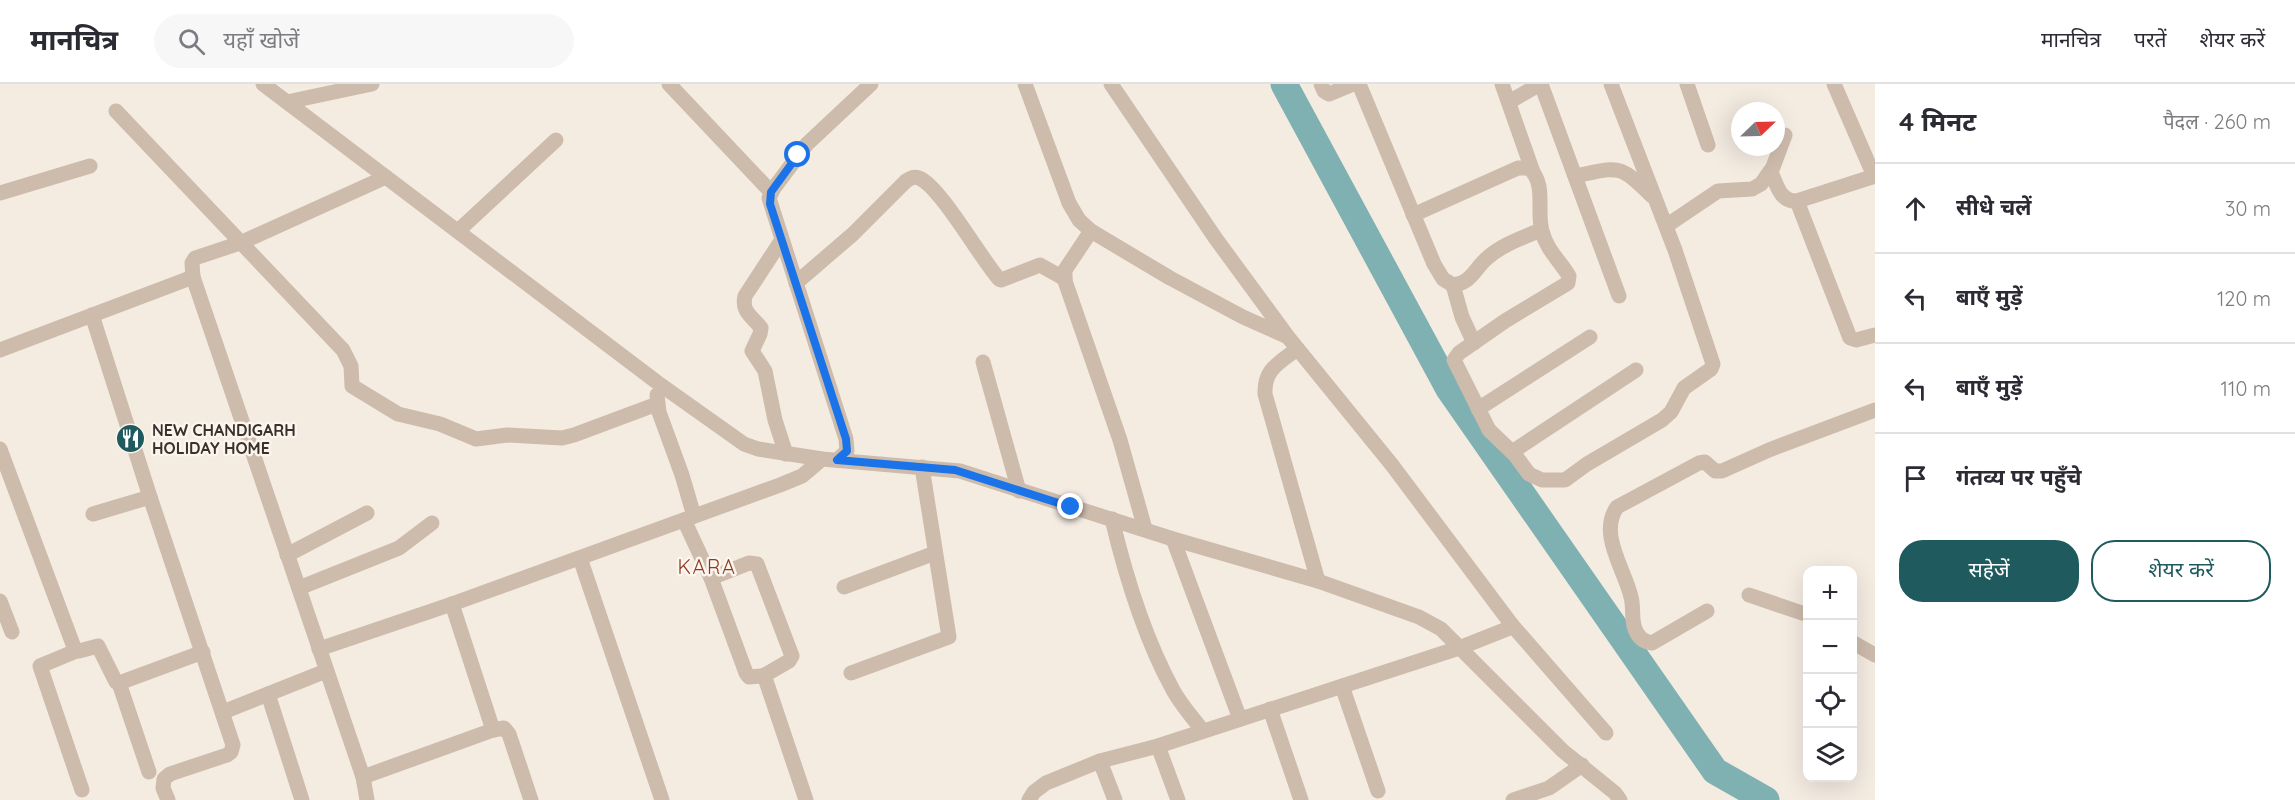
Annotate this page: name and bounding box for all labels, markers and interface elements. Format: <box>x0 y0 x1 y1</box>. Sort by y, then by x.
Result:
search box <box>154 14 574 68</box>
text: मानचित्र <box>30 22 118 57</box>
icon: search <box>175 25 208 58</box>
text: यहाँ खोजें <box>223 26 299 54</box>
text: मानचित्र <box>2041 26 2101 52</box>
text: परतें <box>2134 26 2167 52</box>
text: शेयर करें <box>2200 26 2265 52</box>
north arrow <box>1731 102 1785 156</box>
text: 4 मिनट <box>1899 105 1976 138</box>
text: पैदल · 260 m <box>2163 109 2271 134</box>
route start <box>784 141 810 167</box>
icon: ahead <box>1899 192 1932 225</box>
text: सीधे चलें <box>1956 193 2032 221</box>
text: 30 m <box>2225 196 2271 221</box>
icon: left <box>1899 282 1932 315</box>
text: बाएँ मुड़ें <box>1956 283 2022 311</box>
text: 120 m <box>2217 286 2271 311</box>
icon: left <box>1899 372 1932 405</box>
text: बाएँ मुड़ें <box>1956 373 2022 401</box>
text: 110 m <box>2221 376 2271 401</box>
place label: NEW CHANDIGARH HOLIDAY HOME <box>152 420 296 458</box>
restaurant icon: NEW CHANDIGARH HOLIDAY HOME <box>115 423 147 455</box>
icon: arrive <box>1899 462 1932 495</box>
text: गंतव्य पर पहुँचे <box>1956 463 2081 491</box>
route end <box>1057 493 1083 519</box>
button: सहेजें <box>1899 540 2079 602</box>
button: शेयर करें <box>2091 540 2271 602</box>
district label: KARA <box>678 554 736 579</box>
map controls <box>1803 566 1857 782</box>
button: + <box>1803 566 1857 620</box>
button: − <box>1803 620 1857 674</box>
button: locate <box>1803 674 1857 728</box>
button: layers <box>1803 728 1857 782</box>

